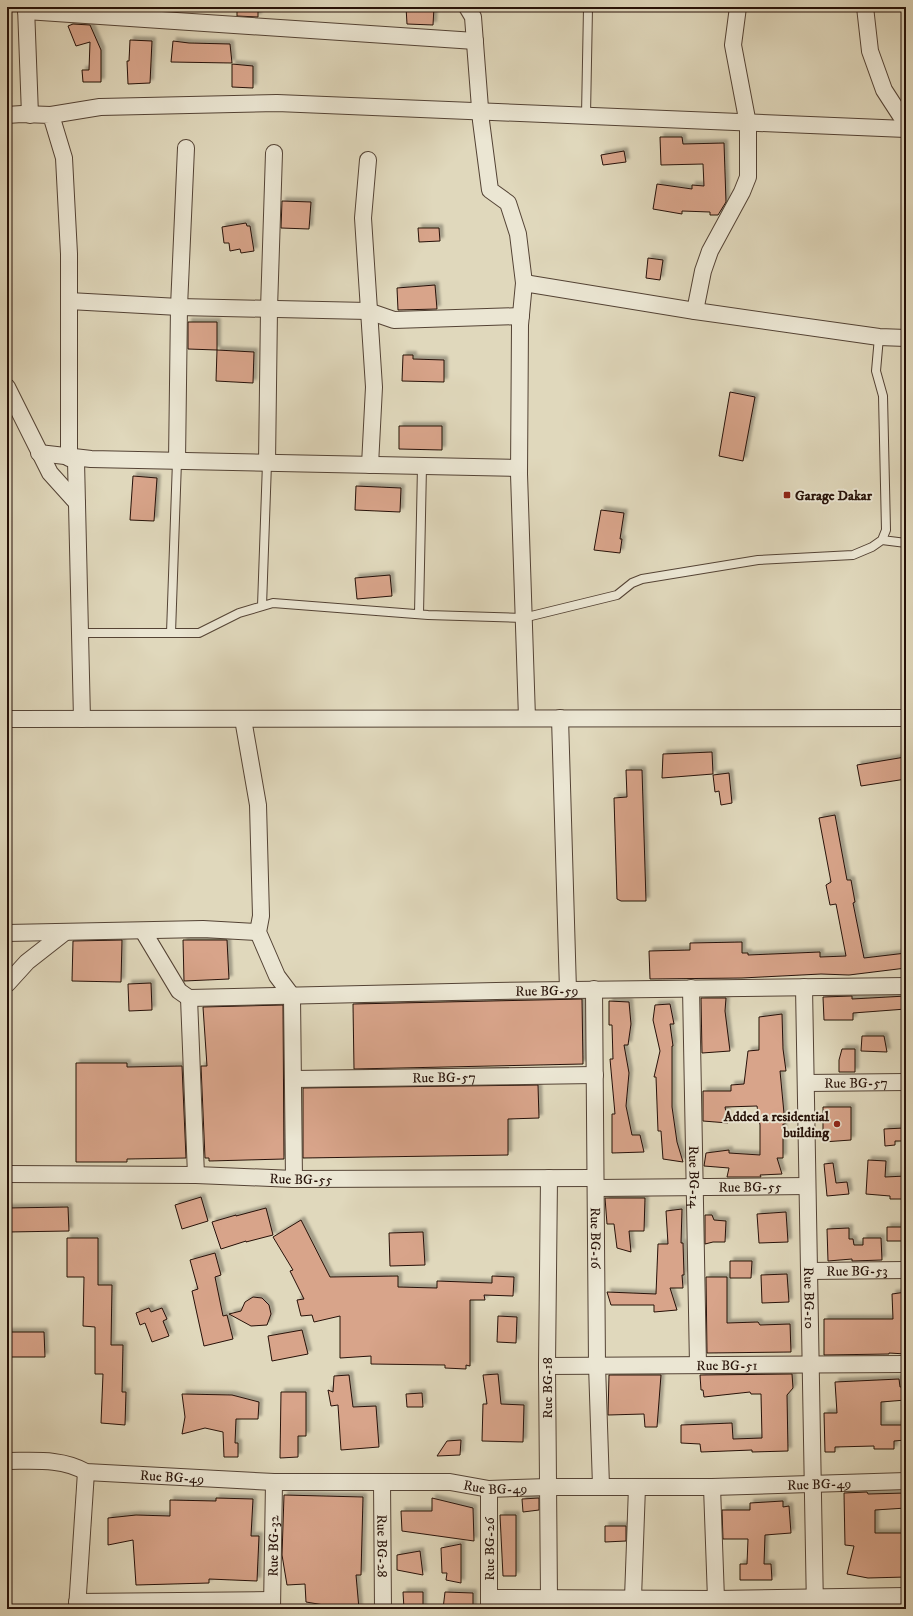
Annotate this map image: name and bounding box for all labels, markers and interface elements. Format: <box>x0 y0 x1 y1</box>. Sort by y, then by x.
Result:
place label: Garage Dakar <box>795 487 873 505</box>
marker: Garage Dakar <box>782 490 792 500</box>
street label: Rue BG-59 <box>515 982 579 1001</box>
street label: Rue BG-57 <box>412 1069 476 1087</box>
street label: Rue BG-57 <box>824 1074 888 1093</box>
place label: Added a residential building <box>723 1108 830 1142</box>
marker: Added a residential building <box>832 1119 842 1129</box>
street label: Rue BG-14 <box>684 1146 703 1209</box>
street label: Rue BG-55 <box>269 1170 333 1189</box>
street label: Rue BG-55 <box>718 1178 782 1197</box>
street label: Rue BG-16 <box>586 1207 604 1270</box>
street label: Rue BG-53 <box>826 1262 888 1281</box>
street label: Rue BG-10 <box>799 1267 818 1329</box>
street label: Rue BG-18 <box>539 1357 557 1419</box>
street label: Rue BG-51 <box>696 1357 758 1375</box>
street label: Rue BG-49 <box>139 1467 205 1488</box>
street label: Rue BG-49 <box>787 1475 852 1495</box>
street label: Rue BG-49 <box>462 1477 528 1499</box>
street label: Rue BG-28 <box>372 1514 391 1578</box>
street label: Rue BG-32 <box>265 1515 283 1577</box>
street label: Rue BG-26 <box>481 1517 499 1581</box>

